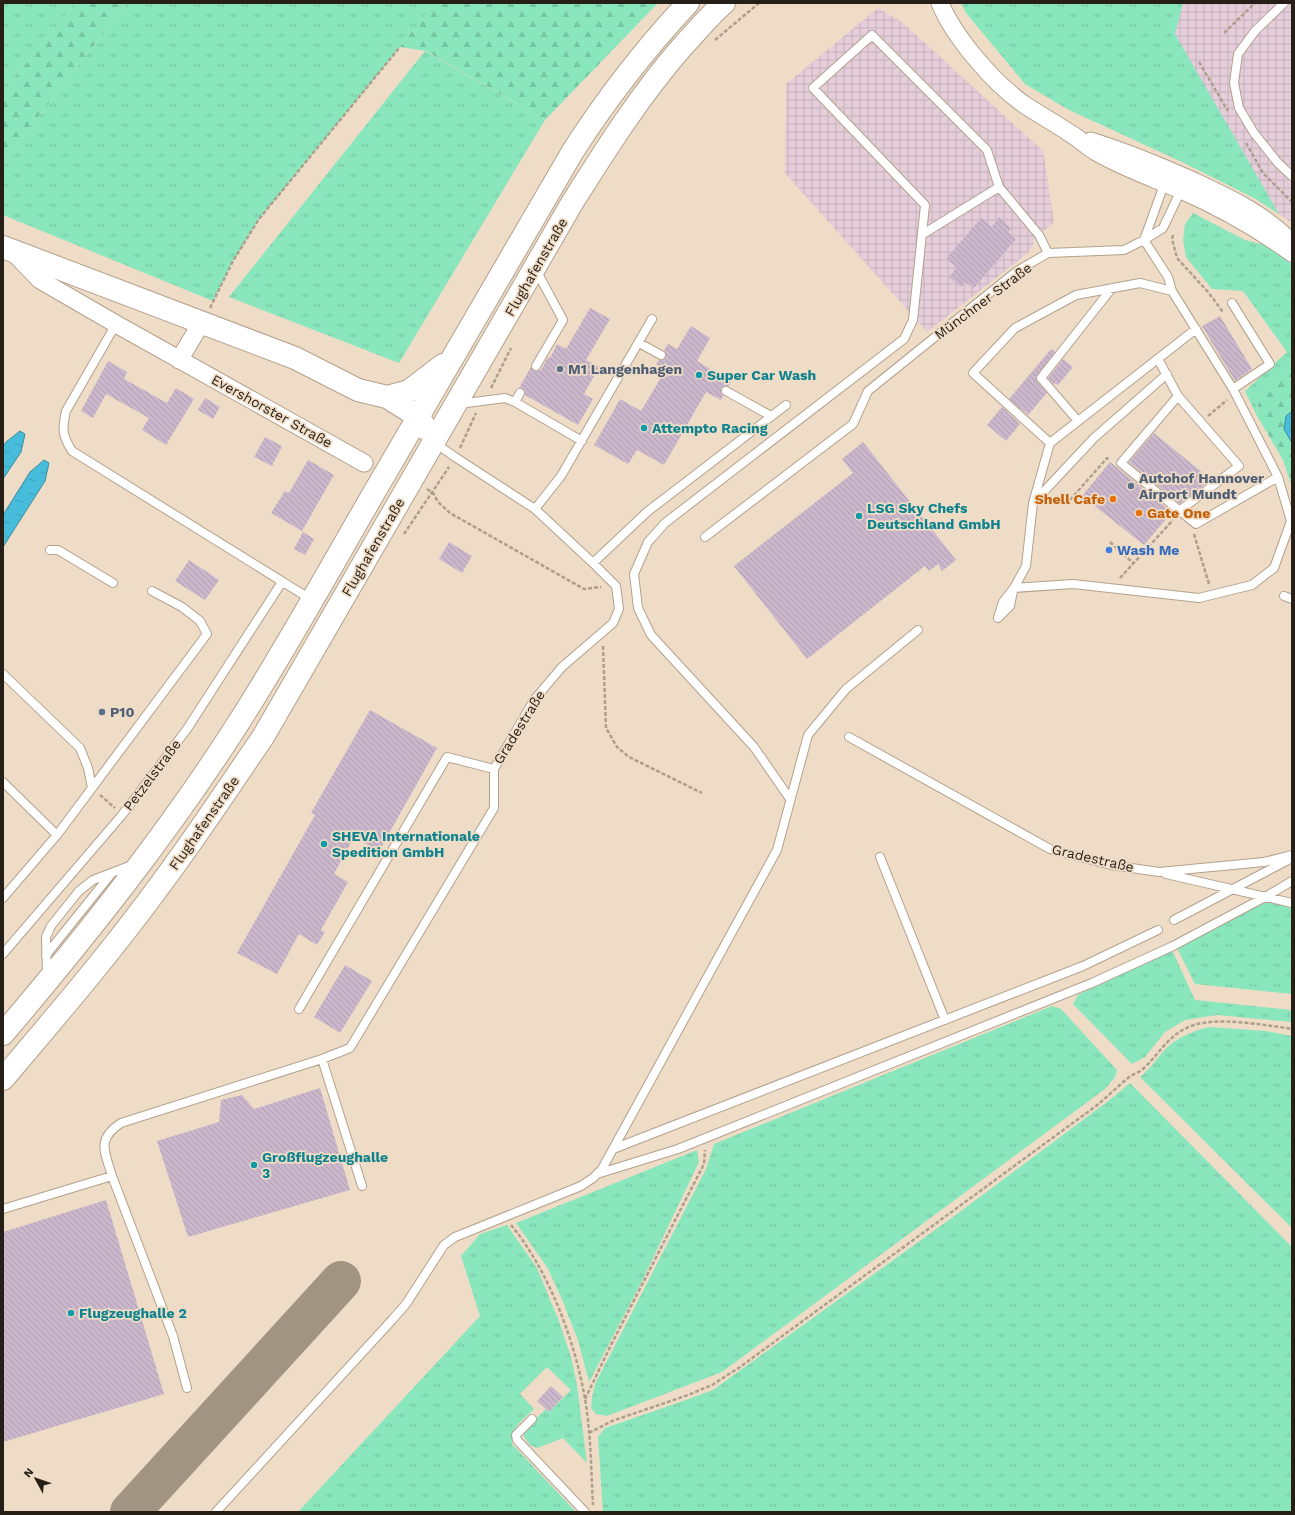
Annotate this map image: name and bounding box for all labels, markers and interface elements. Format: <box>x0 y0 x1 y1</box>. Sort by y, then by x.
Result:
street label: Flughafenstraße <box>501 215 571 319</box>
street label: Münchner Straße <box>931 259 1035 343</box>
place label: M1 Langenhagen <box>568 361 682 377</box>
marker: M1 Langenhagen <box>555 364 565 374</box>
place label: Super Car Wash <box>707 367 816 383</box>
marker: Super Car Wash <box>694 370 704 380</box>
street label: Evershorster Straße <box>209 371 335 451</box>
place label: Attempto Racing <box>652 420 768 436</box>
marker: Attempto Racing <box>639 423 649 433</box>
place label: Autohof Hannover Airport Mundt <box>1139 470 1264 502</box>
marker: Autohof Hannover Airport Mundt <box>1126 481 1136 491</box>
place label: Shell Cafe <box>1035 491 1105 507</box>
marker: Shell Cafe <box>1108 494 1118 504</box>
street label: Flughafenstraße <box>338 495 408 599</box>
place label: LSG Sky Chefs Deutschland GmbH <box>867 500 1001 532</box>
place label: Gate One <box>1147 505 1210 521</box>
marker: Gate One <box>1134 508 1144 518</box>
marker: LSG Sky Chefs Deutschland GmbH <box>854 511 864 521</box>
place label: Wash Me <box>1117 542 1179 558</box>
marker: Wash Me <box>1104 545 1114 555</box>
street label: Gradestraße <box>490 687 548 767</box>
place label: P10 <box>110 704 134 720</box>
marker: P10 <box>97 707 107 717</box>
street label: Petzelstraße <box>120 736 184 814</box>
street label: Flughafenstraße <box>166 773 242 873</box>
place label: SHEVA Internationale Spedition GmbH <box>332 828 480 860</box>
marker: SHEVA Internationale Spedition GmbH <box>319 839 329 849</box>
street label: Gradestraße <box>1050 841 1136 875</box>
place label: Großflugzeughalle 3 <box>262 1149 388 1181</box>
marker: Großflugzeughalle 3 <box>249 1160 259 1170</box>
place label: Flugzeughalle 2 <box>79 1305 187 1321</box>
marker: Flugzeughalle 2 <box>66 1308 76 1318</box>
north arrow <box>16 1459 56 1499</box>
text: N <box>21 1466 36 1480</box>

